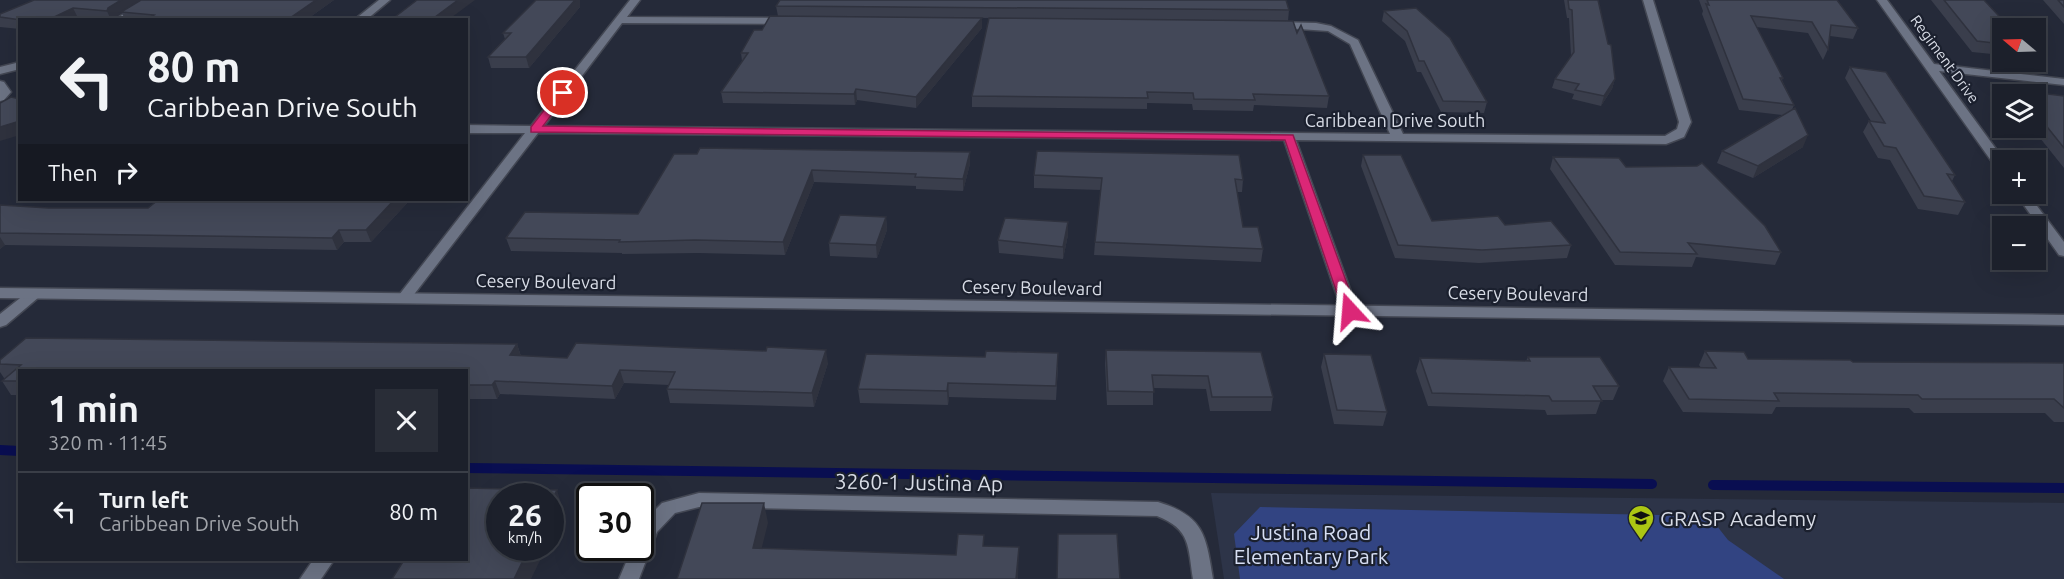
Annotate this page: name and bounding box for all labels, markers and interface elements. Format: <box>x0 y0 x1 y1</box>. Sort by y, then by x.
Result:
street label: Regiment Drive <box>1907 12 1983 106</box>
north arrow <box>1992 18 2046 72</box>
map controls <box>1992 18 2046 270</box>
icon: left <box>48 42 126 120</box>
text: 80 m <box>147 43 241 90</box>
pin <box>537 67 588 118</box>
icon: arrive <box>546 76 579 109</box>
button: layers <box>1992 84 2046 138</box>
text: Caribbean Drive South <box>147 92 418 122</box>
street label: Caribbean Drive South <box>1305 110 1485 130</box>
button: + <box>1992 150 2046 204</box>
icon: right <box>110 156 143 189</box>
text: Then <box>48 160 98 185</box>
button: − <box>1992 216 2046 270</box>
street label: Cesery Boulevard <box>475 270 617 292</box>
street label: Cesery Boulevard <box>961 276 1103 298</box>
position arrow <box>1318 279 1382 343</box>
street label: Cesery Boulevard <box>1447 282 1589 304</box>
text: 1 min <box>48 388 139 429</box>
button: close <box>375 389 438 452</box>
text: 320 m · 11:45 <box>48 431 168 454</box>
street label: 3260-1 Justina Ap <box>835 469 1003 495</box>
speed limit sign: 30 <box>576 483 654 561</box>
text: Turn left <box>99 487 189 512</box>
icon: left <box>48 495 81 528</box>
text: 26 <box>508 498 542 532</box>
text: 80 m <box>389 499 438 524</box>
school or university icon: GRASP Academy <box>1626 503 1656 541</box>
place label: GRASP Academy <box>1660 506 1816 530</box>
text: Caribbean Drive South <box>99 512 299 535</box>
park label: Justina Road Elementary Park <box>1234 520 1389 568</box>
text: km/h <box>508 529 542 546</box>

